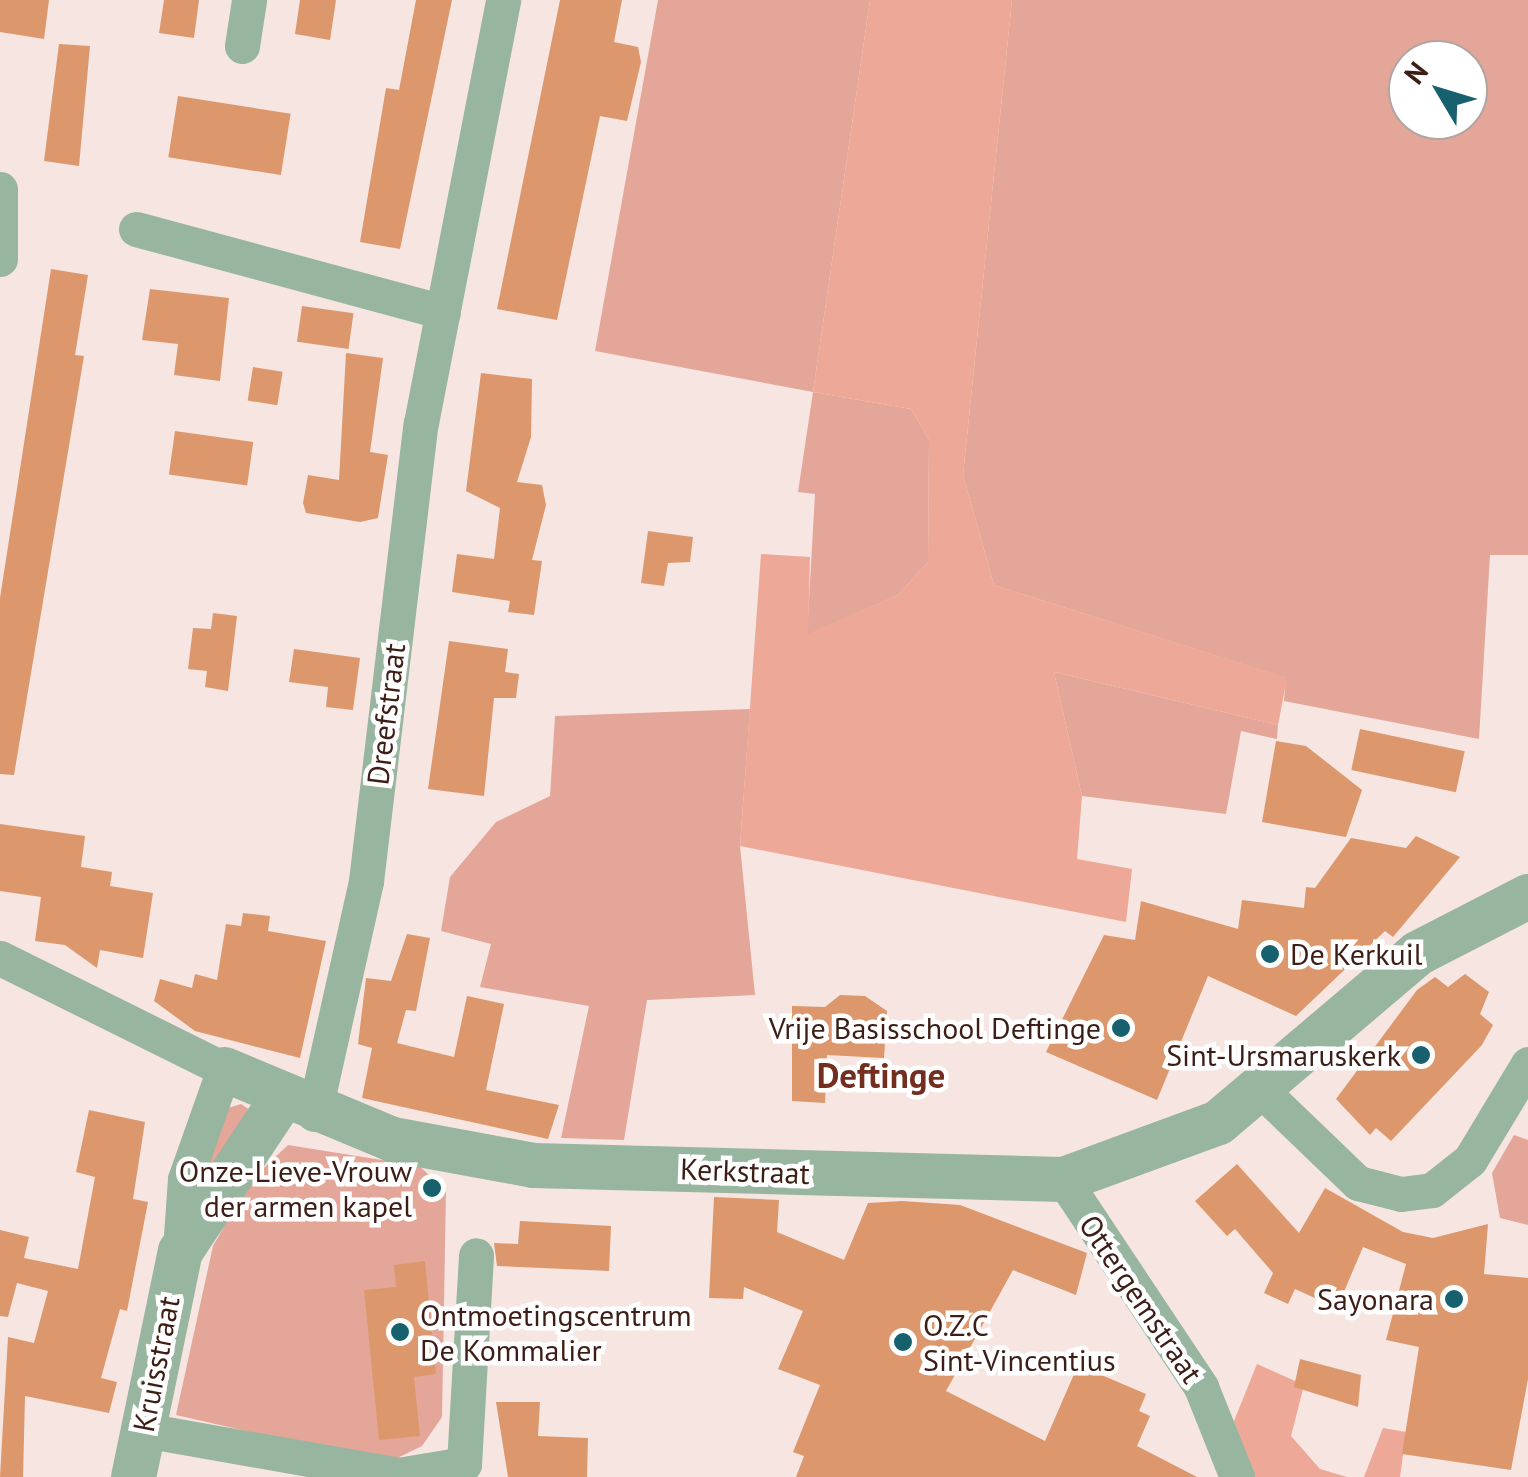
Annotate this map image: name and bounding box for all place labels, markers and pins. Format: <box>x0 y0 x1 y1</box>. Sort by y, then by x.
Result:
place label: De Kerkuil <box>1290 936 1423 972</box>
marker: De Kerkuil <box>1259 943 1281 965</box>
place label: Vrije Basisschool Deftinge <box>769 1010 1101 1046</box>
marker: Vrije Basisschool Deftinge <box>1110 1017 1132 1039</box>
place label: Sint-Ursmaruskerk <box>1166 1037 1401 1073</box>
marker: Sint-Ursmaruskerk <box>1410 1044 1432 1066</box>
place label: Onze-Lieve-Vrouw der armen kapel <box>179 1153 412 1224</box>
marker: Onze-Lieve-Vrouw der armen kapel <box>421 1177 443 1199</box>
place label: Sayonara <box>1317 1281 1434 1317</box>
marker: Sayonara <box>1443 1288 1465 1310</box>
place label: Ontmoetingscentrum De Kommalier <box>420 1297 692 1368</box>
place label: O.Z.C Sint-Vincentius <box>923 1307 1116 1378</box>
marker: Ontmoetingscentrum De Kommalier <box>389 1321 411 1343</box>
marker: O.Z.C Sint-Vincentius <box>892 1331 914 1353</box>

